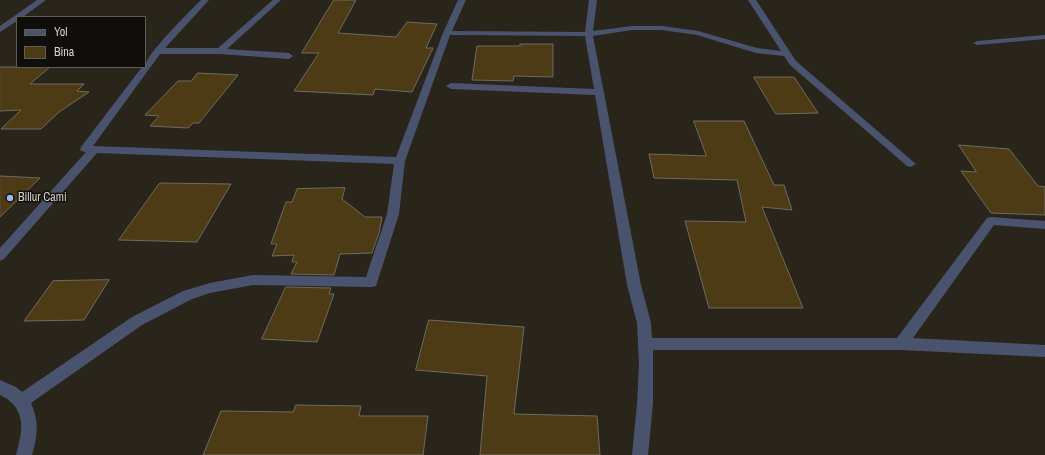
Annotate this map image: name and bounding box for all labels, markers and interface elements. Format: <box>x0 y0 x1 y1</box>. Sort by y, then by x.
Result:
legend <box>16 16 146 68</box>
text: Yol <box>54 24 67 40</box>
text: Bina <box>54 44 74 60</box>
place label: Billur Cami <box>18 191 67 205</box>
marker: Billur Cami <box>5 193 15 203</box>

